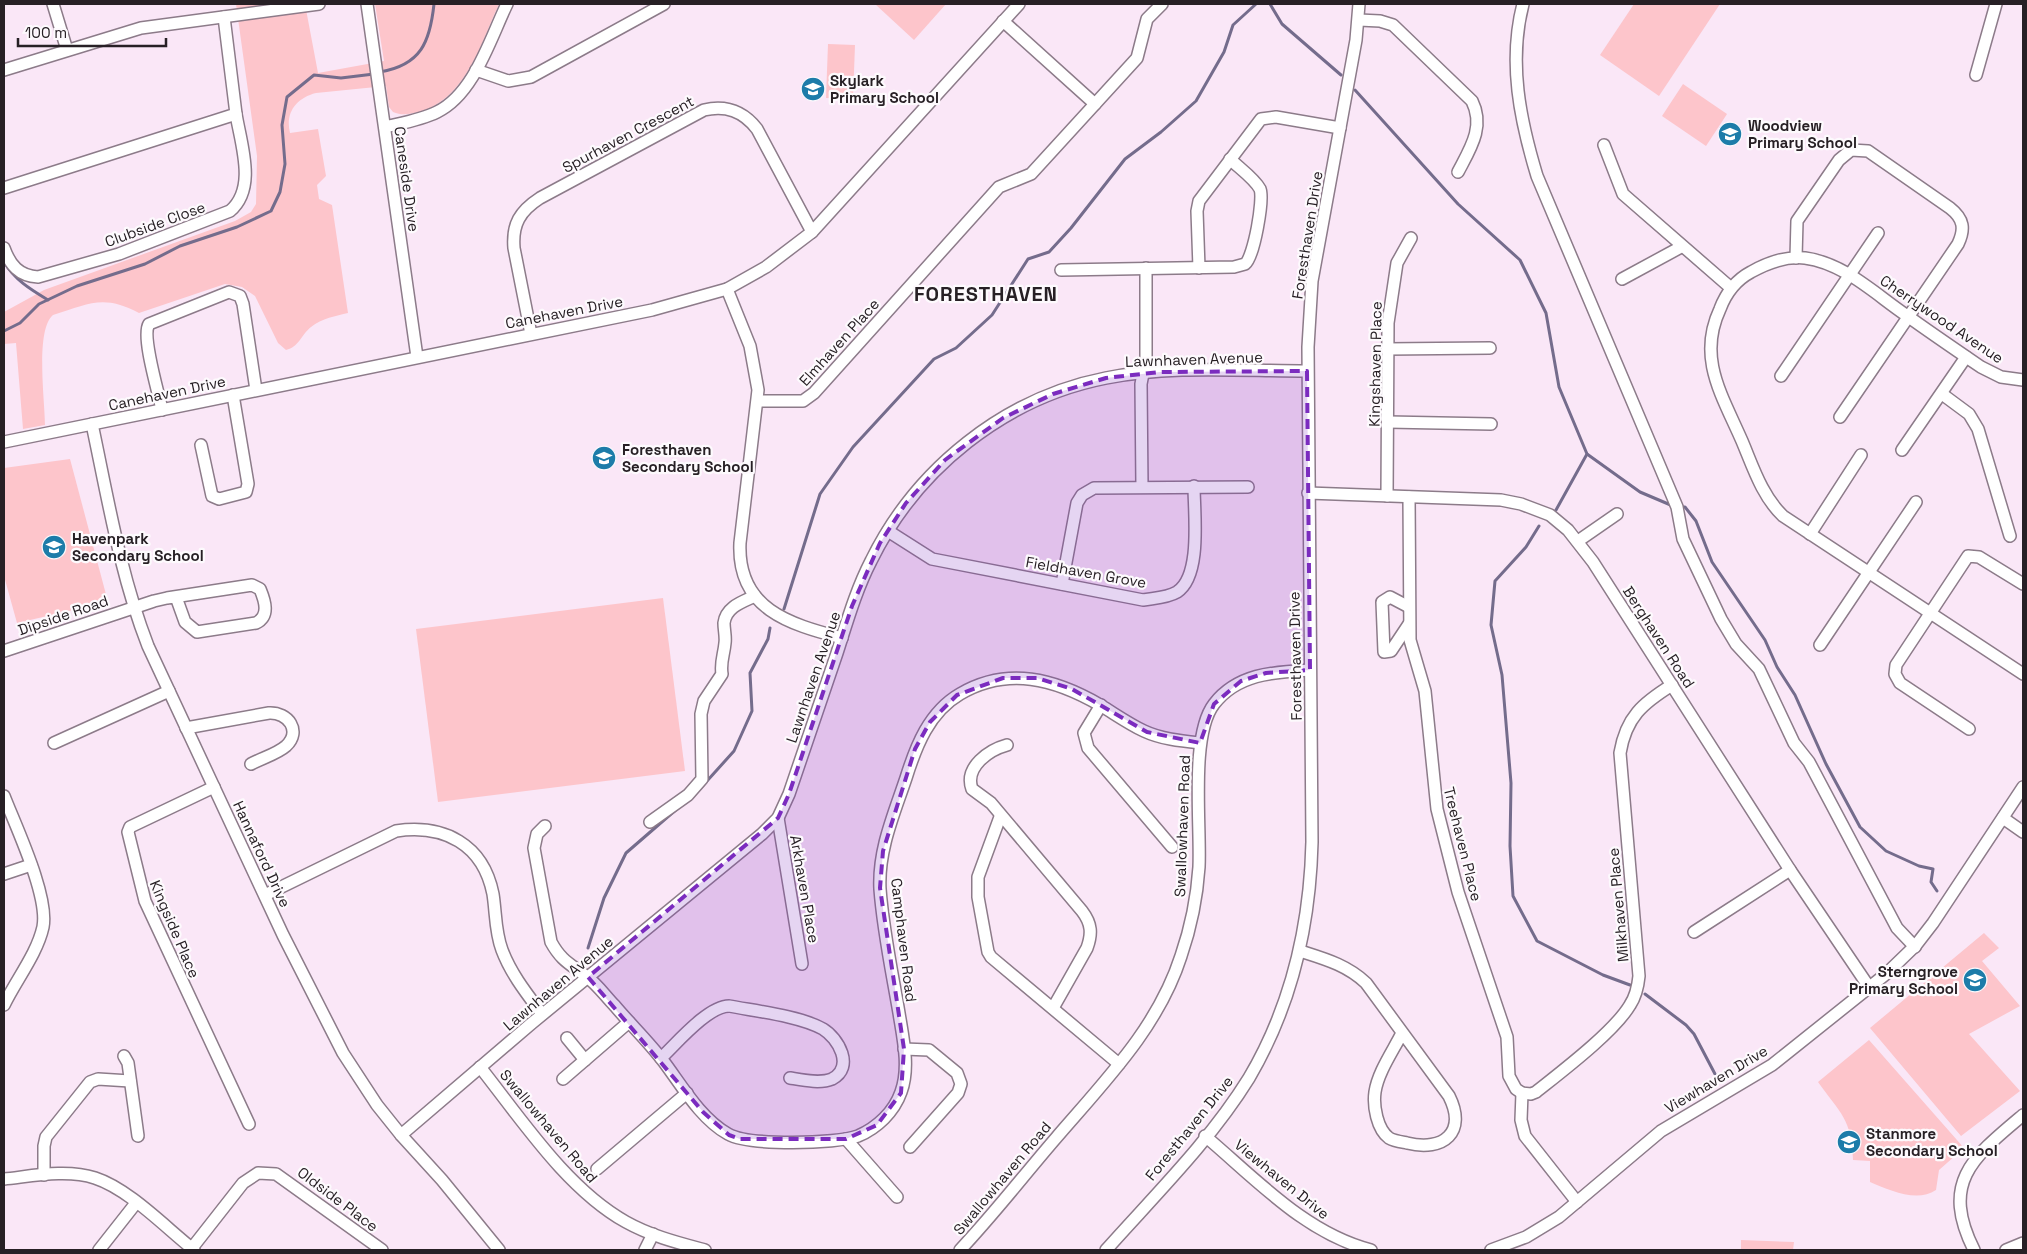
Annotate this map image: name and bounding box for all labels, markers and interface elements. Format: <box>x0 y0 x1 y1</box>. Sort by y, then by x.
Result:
scale bar <box>18 15 165 47</box>
text: 100 m <box>25 23 67 42</box>
place label: Skylark Primary School <box>830 71 939 107</box>
school or university icon: Skylark Primary School <box>800 76 826 102</box>
street label: Spurhaven Crescent <box>559 91 697 177</box>
place label: Woodview Primary School <box>1748 116 1857 152</box>
school or university icon: Woodview Primary School <box>1717 121 1743 147</box>
street label: Caneside Drive <box>390 125 424 233</box>
street label: Foresthaven Drive <box>1288 170 1327 300</box>
street label: Clubside Close <box>102 197 208 251</box>
street label: Cherrywood Avenue <box>1877 271 2007 367</box>
district label: FORESTHAVEN <box>914 281 1058 307</box>
street label: Canehaven Drive <box>504 291 625 333</box>
street label: Elmhaven Place <box>795 294 883 390</box>
street label: Kingshaven Place <box>1364 301 1386 427</box>
street label: Lawnhaven Avenue <box>1125 347 1263 371</box>
street label: Canehaven Drive <box>107 371 227 415</box>
place label: Foresthaven Secondary School <box>622 440 754 476</box>
school or university icon: Foresthaven Secondary School <box>591 445 617 471</box>
place label: Havenpark Secondary School <box>72 529 204 565</box>
school or university icon: Havenpark Secondary School <box>41 534 67 560</box>
street label: Fieldhaven Grove <box>1024 552 1148 592</box>
street label: Berghaven Road <box>1619 582 1699 692</box>
street label: Dipside Road <box>15 591 111 639</box>
street label: Foresthaven Drive <box>1284 591 1306 721</box>
street label: Lawnhaven Avenue <box>782 609 844 745</box>
street label: Swallowhaven Road <box>1170 755 1194 897</box>
street label: Treehaven Place <box>1440 785 1486 903</box>
street label: Hannaford Drive <box>229 798 295 910</box>
street label: Arkhaven Place <box>786 834 824 945</box>
street label: Milkhaven Place <box>1604 847 1632 963</box>
street label: Kingside Place <box>146 877 204 981</box>
street label: Camphaven Road <box>887 877 921 1003</box>
street label: Lawnhaven Avenue <box>499 931 617 1035</box>
place label: Sterngrove Primary School <box>1849 962 1958 998</box>
school or university icon: Sterngrove Primary School <box>1962 967 1988 993</box>
street label: Viewhaven Drive <box>1661 1041 1771 1117</box>
street label: Swallowhaven Road <box>496 1065 602 1187</box>
street label: Foresthaven Drive <box>1141 1072 1237 1184</box>
street label: Swallowhaven Road <box>949 1117 1055 1239</box>
place label: Stanmore Secondary School <box>1866 1124 1998 1160</box>
school or university icon: Stanmore Secondary School <box>1836 1129 1862 1155</box>
street label: Viewhaven Drive <box>1231 1135 1333 1223</box>
street label: Oldside Place <box>294 1162 382 1236</box>

